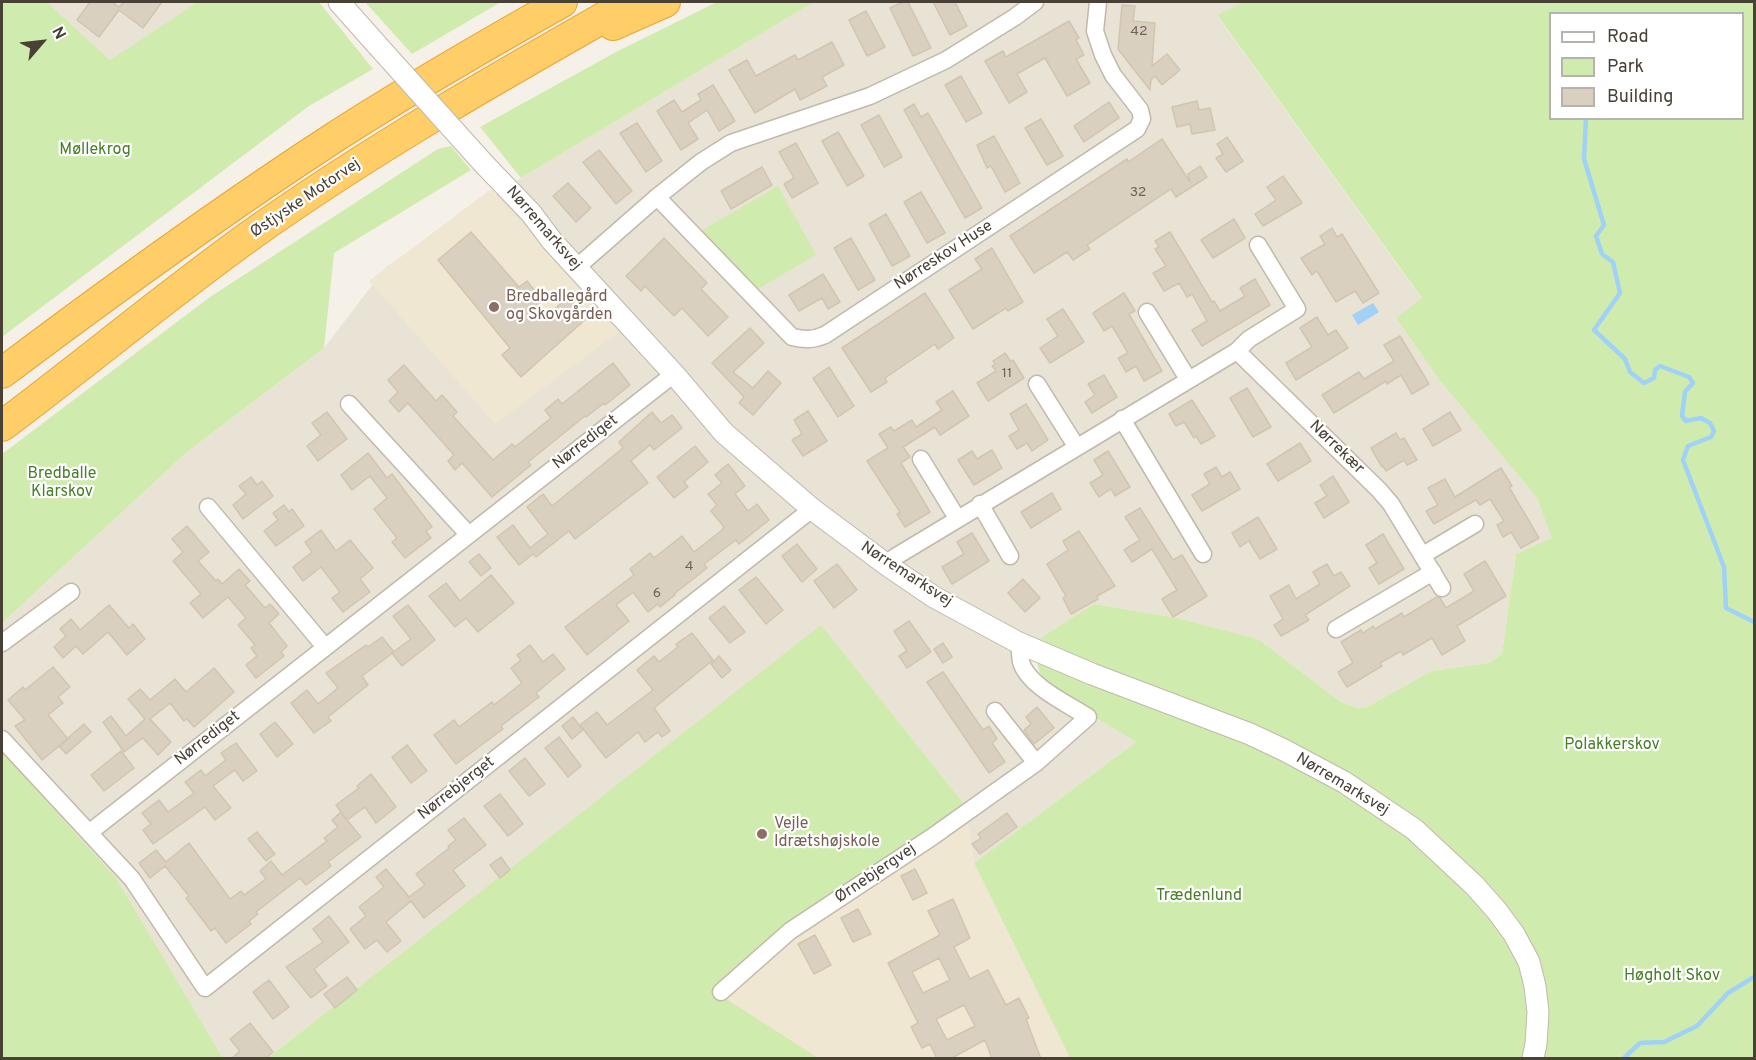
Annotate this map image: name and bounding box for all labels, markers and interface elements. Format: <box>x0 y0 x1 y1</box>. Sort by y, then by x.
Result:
north arrow <box>12 12 72 72</box>
legend <box>1549 12 1744 120</box>
text: N <box>46 24 69 43</box>
house number: 42 <box>1130 24 1148 40</box>
text: Road <box>1607 26 1649 49</box>
text: Park <box>1607 56 1644 79</box>
text: Building <box>1607 86 1673 109</box>
park label: Møllekrog <box>59 141 131 161</box>
street label: Østjyske Motorvej <box>247 155 365 243</box>
street label: Nørremarksvej <box>501 183 585 275</box>
house number: 32 <box>1130 185 1146 201</box>
street label: Nørreskov Huse <box>891 217 997 295</box>
place label: Bredballegård og Skovgården <box>506 288 613 326</box>
marker: Bredballegård og Skovgården <box>487 300 501 314</box>
house number: 11 <box>1002 366 1012 382</box>
street label: Nørrediget <box>550 412 622 474</box>
street label: Nørrekær <box>1305 417 1367 479</box>
park label: Bredballe Klarskov <box>28 465 96 503</box>
street label: Nørremarksvej <box>857 538 955 612</box>
house number: 4 <box>685 559 693 575</box>
house number: 6 <box>653 586 661 602</box>
street label: Nørrediget <box>172 708 244 770</box>
park label: Polakkerskov <box>1564 736 1660 756</box>
street label: Nørremarksvej <box>1292 750 1392 820</box>
street label: Nørrebjerget <box>415 753 499 825</box>
place label: Vejle Idrætshøjskole <box>774 815 880 853</box>
marker: Vejle Idrætshøjskole <box>755 827 769 841</box>
street label: Ørnebjergvej <box>832 840 920 908</box>
park label: Trædenlund <box>1156 887 1242 907</box>
park label: Høgholt Skov <box>1624 967 1720 987</box>

